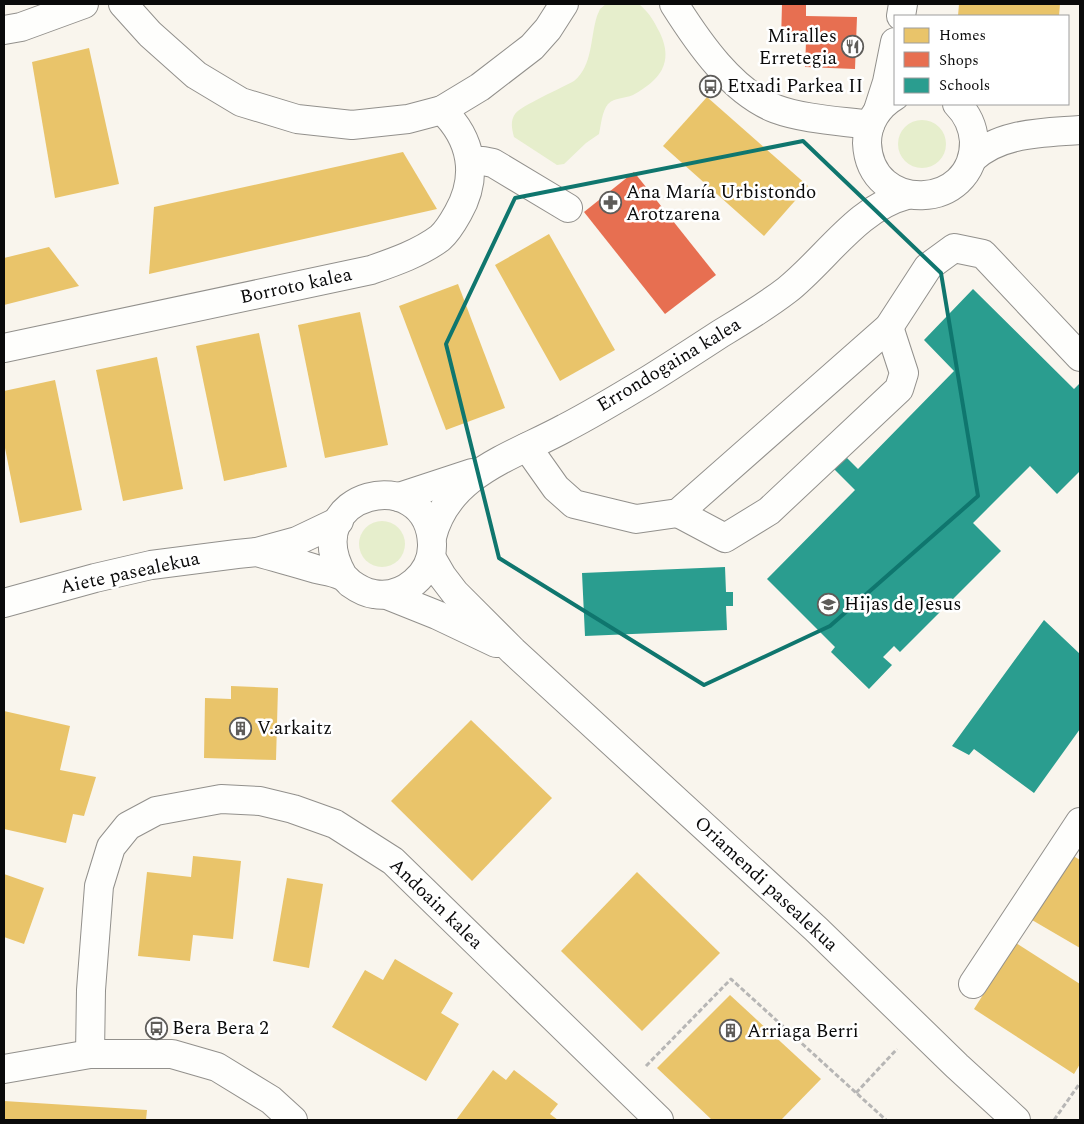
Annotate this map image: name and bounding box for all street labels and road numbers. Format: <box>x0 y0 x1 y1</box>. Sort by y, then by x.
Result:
street label: Borroto kalea <box>237 260 355 312</box>
street label: Errondogaina kalea <box>591 310 747 420</box>
street label: Aiete pasealekua <box>57 544 203 602</box>
street label: Oriamendi pasealekua <box>687 809 845 959</box>
street label: Andoain kalea <box>382 852 490 957</box>

